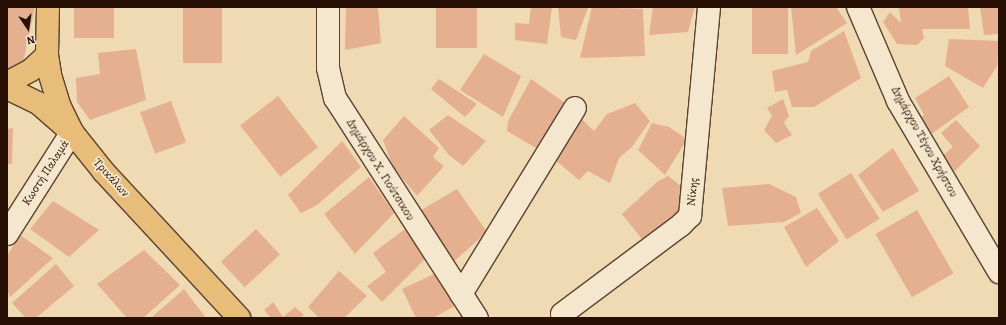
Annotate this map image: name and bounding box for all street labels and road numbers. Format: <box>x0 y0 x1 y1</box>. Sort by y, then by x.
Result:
street label: Δημάρχου Τέγου Χρήστου <box>888 84 960 200</box>
street label: Δημάρχου Χ. Γιούτσικου <box>343 116 417 224</box>
street label: Κωστή Παλαμά <box>19 138 73 208</box>
street label: Τρικάλων <box>90 156 132 200</box>
street label: Νίκης <box>684 177 702 207</box>

